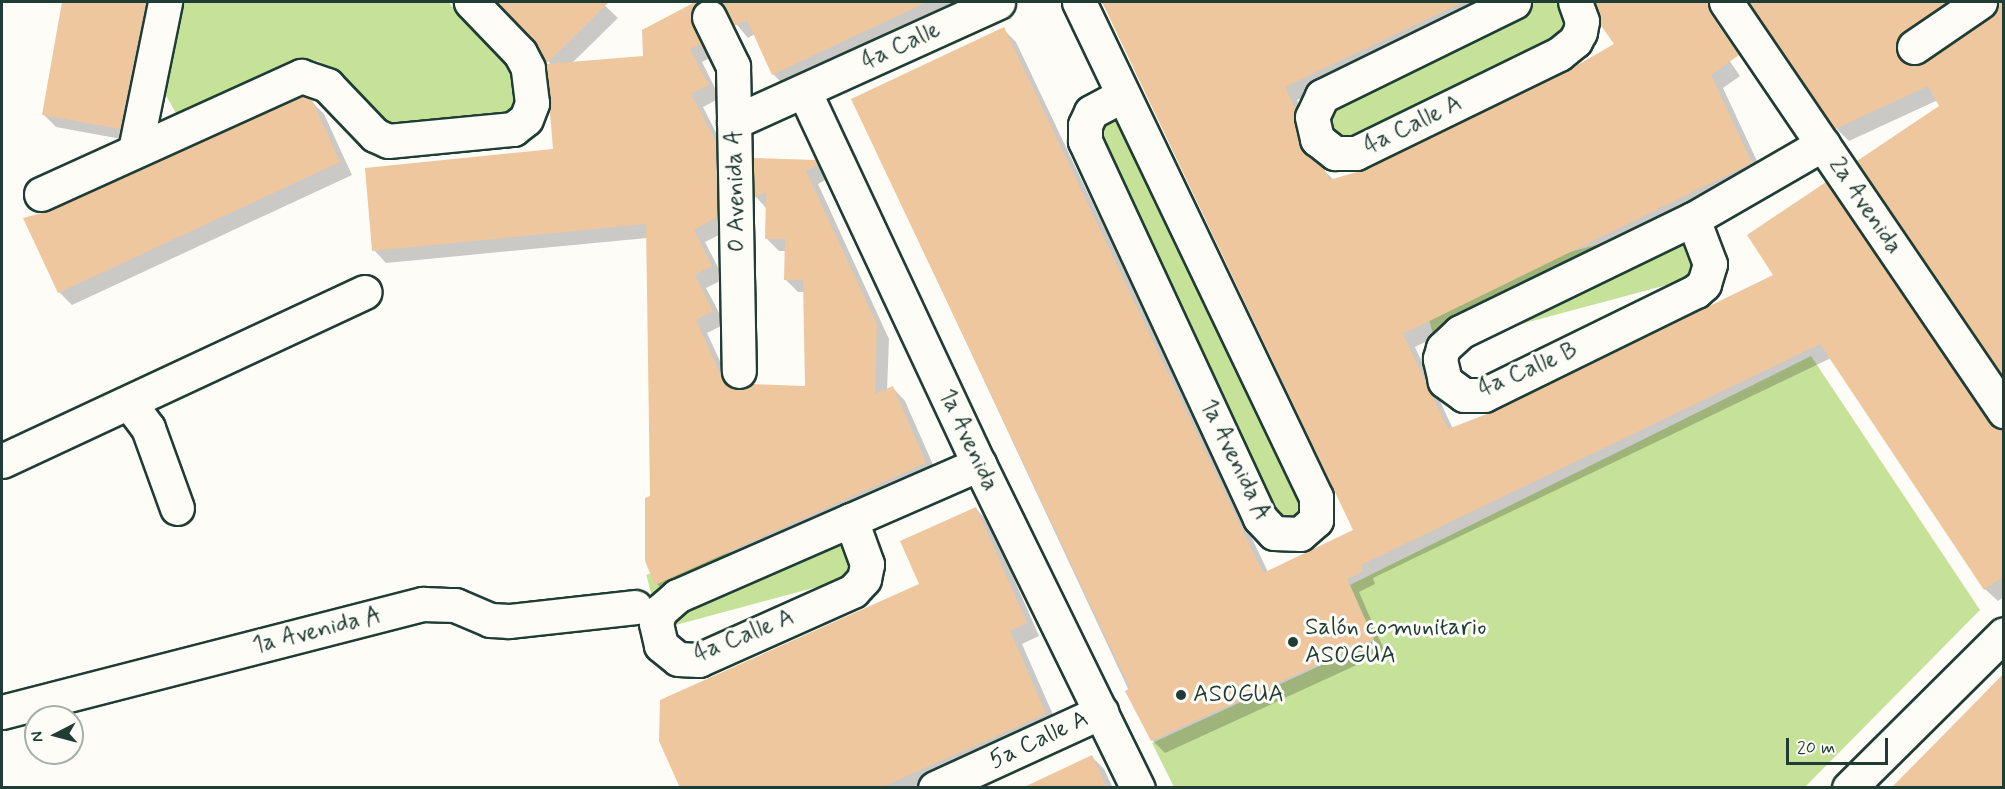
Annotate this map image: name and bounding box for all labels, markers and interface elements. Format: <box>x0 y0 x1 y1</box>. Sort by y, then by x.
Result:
street label: 4a Calle <box>857 15 945 77</box>
street label: 4a Calle A <box>1359 89 1467 161</box>
street label: 0 Avenida A <box>721 129 751 253</box>
street label: 2a Avenida <box>1822 152 1908 260</box>
street label: 4a Calle B <box>1474 336 1582 404</box>
street label: 1a Avenida <box>932 384 1004 496</box>
street label: 1a Avenida A <box>1193 394 1277 526</box>
street label: 1a Avenida A <box>249 601 385 661</box>
street label: 4a Calle A <box>689 603 799 669</box>
place label: Salón comunitario ASOGUA <box>1305 614 1492 670</box>
marker: Salón comunitario ASOGUA <box>1286 635 1300 649</box>
place label: ASOGUA <box>1193 681 1284 709</box>
marker: ASOGUA <box>1174 688 1188 702</box>
street label: 5a Calle A <box>984 704 1094 776</box>
north arrow <box>24 705 84 765</box>
scale bar <box>1789 726 1891 764</box>
text: N <box>27 730 49 743</box>
text: 20 m <box>1797 736 1835 760</box>

